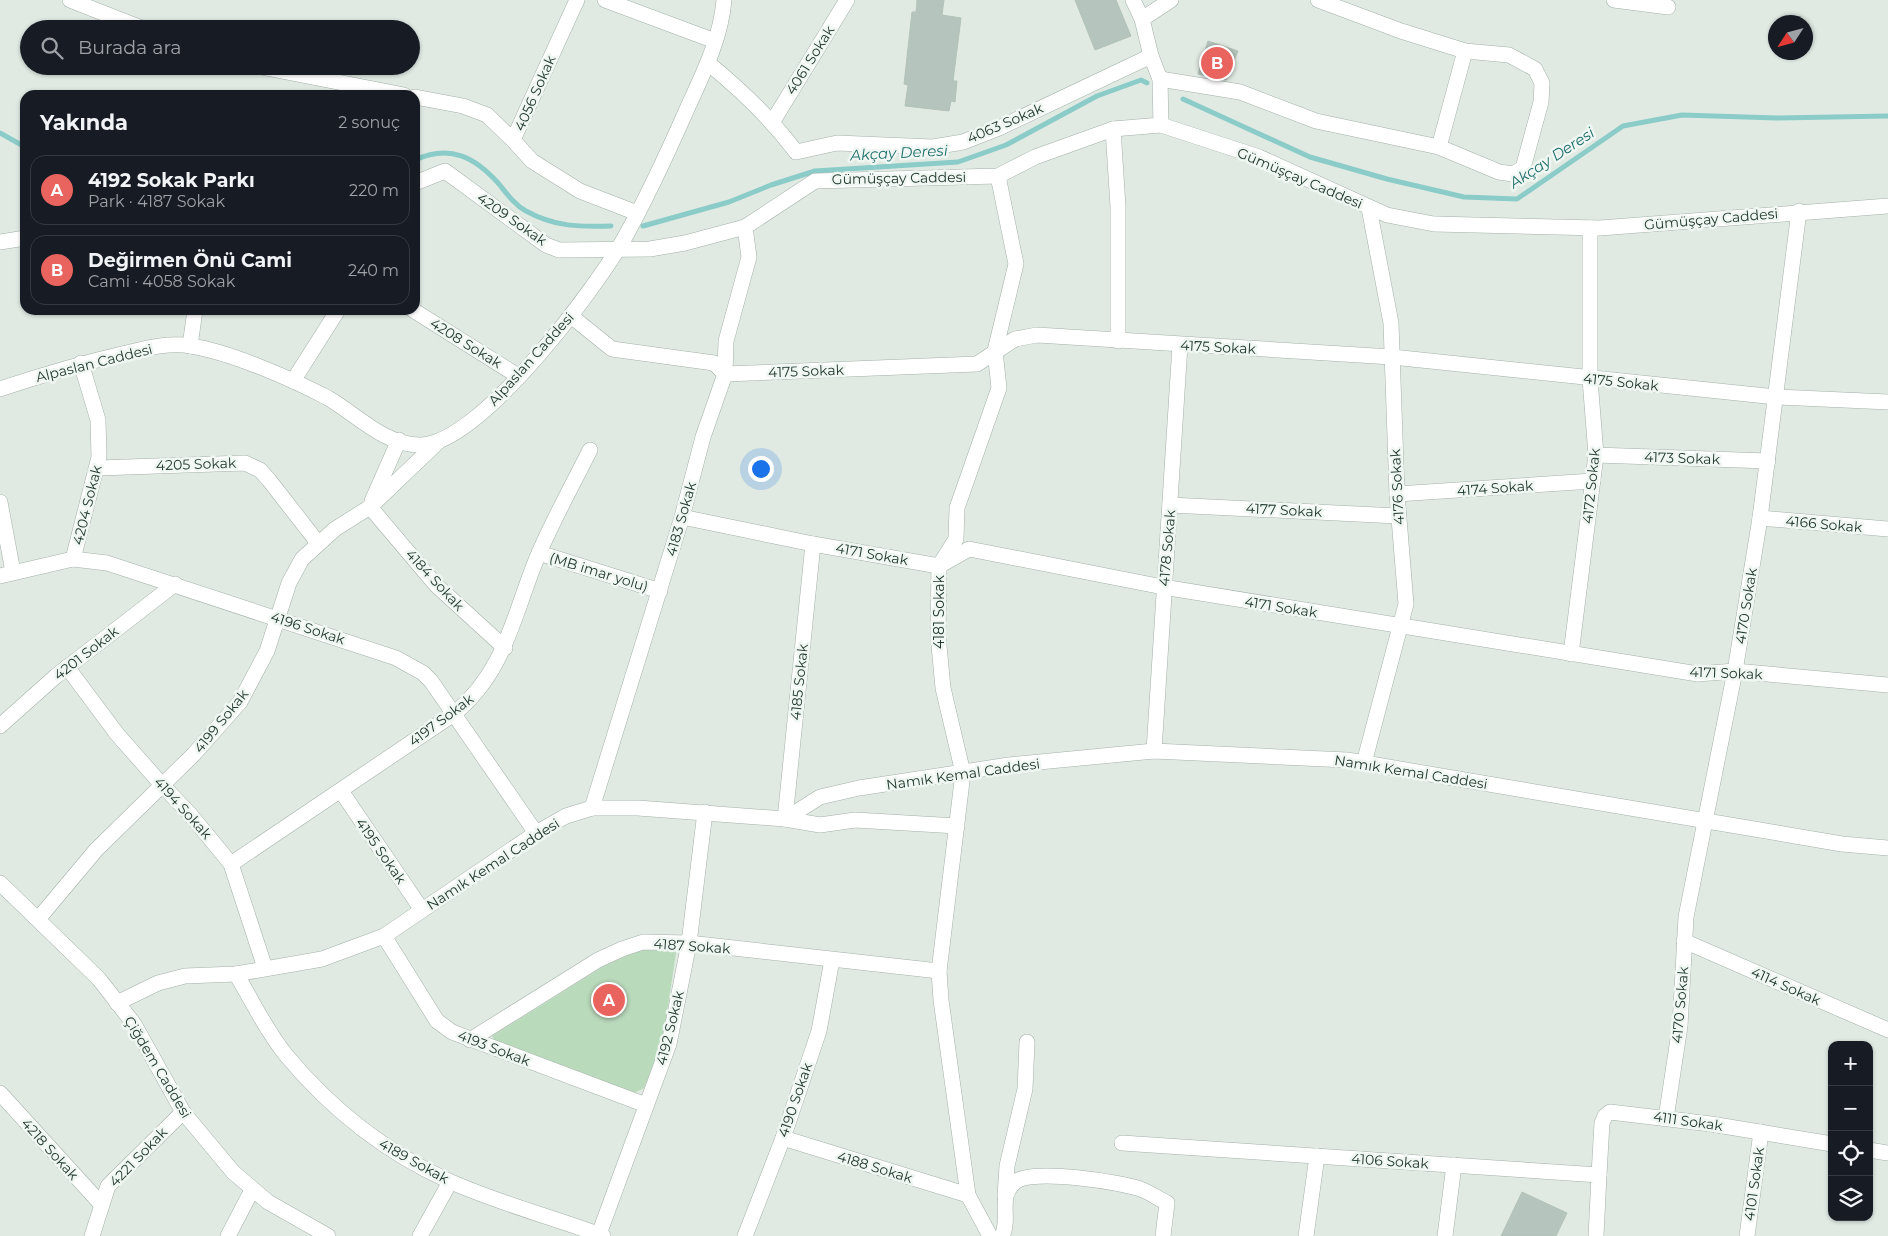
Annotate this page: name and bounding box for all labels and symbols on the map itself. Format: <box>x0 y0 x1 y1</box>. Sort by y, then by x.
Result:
north arrow <box>1768 15 1813 60</box>
street label: 4061 Sokak <box>782 22 839 98</box>
pin: B <box>1201 44 1233 82</box>
street label: 4056 Sokak <box>510 52 560 134</box>
street label: 4063 Sokak <box>964 99 1046 147</box>
water label: Akçay Deresi <box>1505 123 1598 193</box>
water label: Akçay Deresi <box>849 140 948 165</box>
street label: Gümüşçay Caddesi <box>1235 143 1365 213</box>
street label: Gümüşçay Caddesi <box>832 168 966 188</box>
street label: 4209 Sokak <box>474 188 551 250</box>
street label: Gümüşçay Caddesi <box>1643 204 1779 234</box>
street label: Alpaslan Caddesi <box>484 309 578 409</box>
street label: 4208 Sokak <box>427 314 506 372</box>
street label: 4175 Sokak <box>1180 336 1257 358</box>
street label: Alpaslan Caddesi <box>34 340 154 386</box>
street label: 4175 Sokak <box>768 361 845 381</box>
street label: 4175 Sokak <box>1582 369 1660 395</box>
street label: 4172 Sokak <box>1578 447 1604 525</box>
street label: 4176 Sokak <box>1386 448 1408 526</box>
street label: 4173 Sokak <box>1644 448 1721 468</box>
street label: 4205 Sokak <box>156 454 237 474</box>
your location <box>748 456 774 482</box>
street label: 4204 Sokak <box>68 463 106 547</box>
street label: 4174 Sokak <box>1456 476 1534 500</box>
street label: 4183 Sokak <box>662 479 700 558</box>
street label: 4177 Sokak <box>1245 499 1323 521</box>
street label: 4178 Sokak <box>1155 508 1179 587</box>
street label: 4166 Sokak <box>1785 512 1864 536</box>
street label: 4171 Sokak <box>834 539 910 569</box>
street label: 4184 Sokak <box>402 545 469 615</box>
street label: (MB imar yolu) <box>547 548 651 596</box>
street label: 4170 Sokak <box>1731 566 1761 645</box>
street label: 4181 Sokak <box>930 574 948 649</box>
street label: 4171 Sokak <box>1243 592 1319 622</box>
street label: 4196 Sokak <box>269 608 348 649</box>
street label: 4201 Sokak <box>50 622 123 684</box>
street label: 4185 Sokak <box>786 642 812 721</box>
street label: 4171 Sokak <box>1689 663 1764 683</box>
street label: 4199 Sokak <box>190 685 253 757</box>
street label: 4197 Sokak <box>405 689 477 750</box>
street label: Namık Kemal Caddesi <box>1333 751 1489 793</box>
street label: Namık Kemal Caddesi <box>885 754 1041 794</box>
street label: 4194 Sokak <box>150 773 216 843</box>
street label: Namık Kemal Caddesi <box>423 814 563 914</box>
street label: 4195 Sokak <box>352 815 411 888</box>
street label: 4187 Sokak <box>653 934 732 958</box>
street label: 4114 Sokak <box>1748 963 1824 1010</box>
street label: 4170 Sokak <box>1668 965 1692 1044</box>
pin: A <box>593 981 625 1019</box>
street label: 4192 Sokak <box>652 988 688 1067</box>
street label: Çiğdem Caddesi <box>120 1013 196 1121</box>
street label: 4193 Sokak <box>455 1026 533 1070</box>
street label: 4190 Sokak <box>774 1060 816 1140</box>
street label: 4111 Sokak <box>1652 1107 1725 1135</box>
street label: 4218 Sokak <box>18 1114 83 1184</box>
street label: 4221 Sokak <box>105 1123 171 1191</box>
street label: 4189 Sokak <box>376 1134 453 1188</box>
street label: 4101 Sokak <box>1740 1145 1768 1222</box>
street label: 4188 Sokak <box>835 1147 915 1187</box>
street label: 4106 Sokak <box>1351 1149 1430 1173</box>

